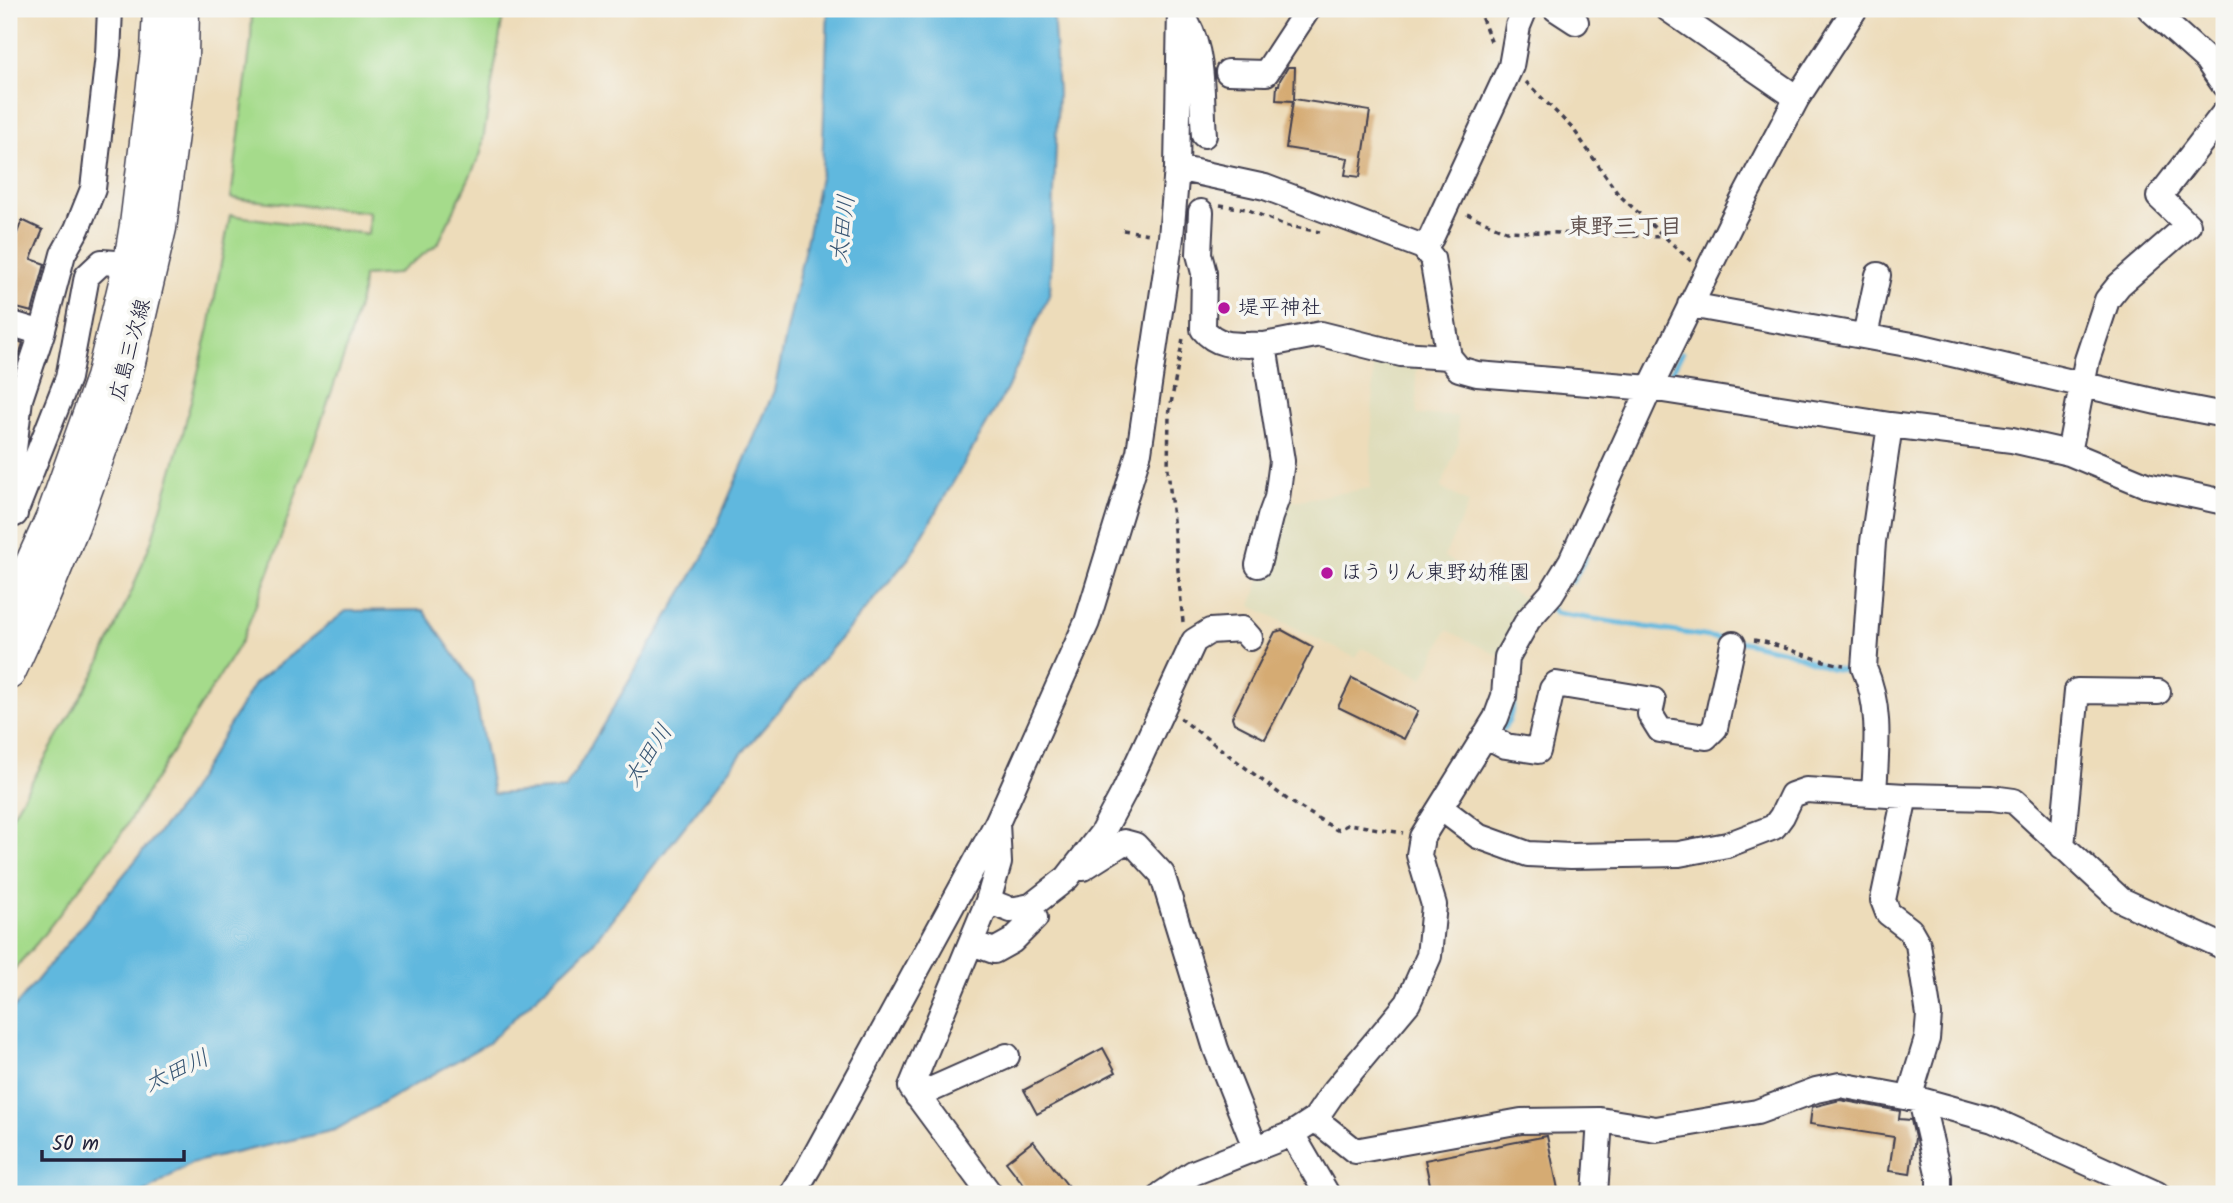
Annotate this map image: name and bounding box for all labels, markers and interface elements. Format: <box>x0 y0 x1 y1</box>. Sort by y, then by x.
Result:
water label: 太田川 <box>822 193 866 265</box>
district label: 東野三丁目 <box>1568 210 1683 246</box>
place label: 堤平神社 <box>1238 292 1322 325</box>
street label: 広島三次線 <box>101 295 161 405</box>
marker: 堤平神社 <box>1216 300 1232 316</box>
place label: ほうりん東野幼稚園 <box>1341 557 1530 590</box>
marker: ほうりん東野幼稚園 <box>1319 565 1335 581</box>
water label: 太田川 <box>615 717 683 795</box>
water label: 太田川 <box>138 1041 216 1103</box>
scale bar <box>42 1119 184 1163</box>
text: 50 m <box>52 1128 99 1161</box>

